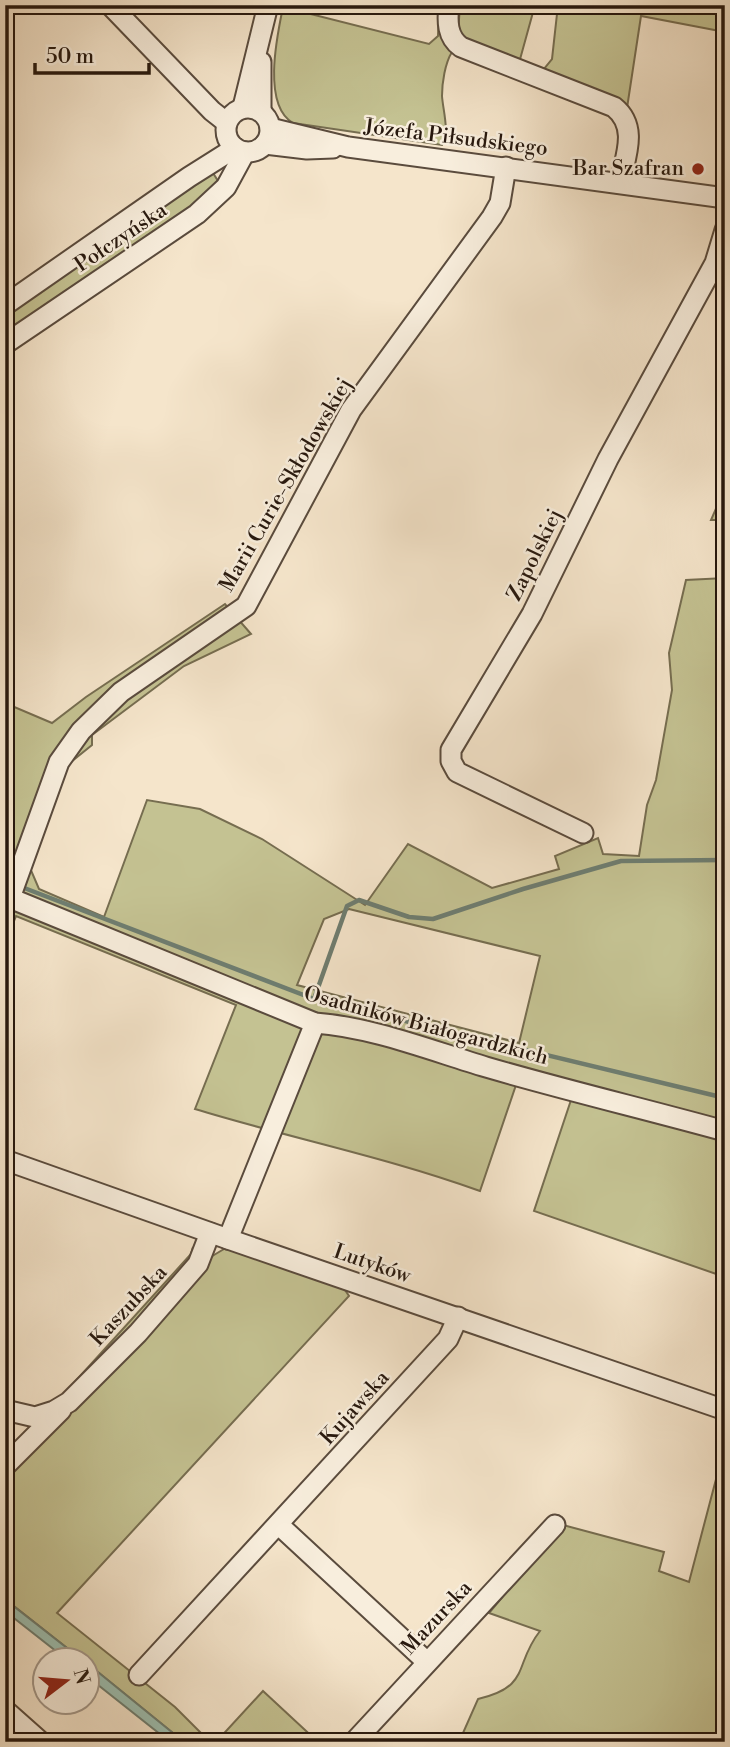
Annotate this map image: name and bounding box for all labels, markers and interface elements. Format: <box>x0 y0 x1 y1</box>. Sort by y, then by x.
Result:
scale bar <box>35 32 149 76</box>
text: 50 m <box>46 44 94 70</box>
street label: Józefa Piłsudskiego <box>362 114 549 162</box>
place label: Bar Szafran <box>572 156 684 182</box>
marker: Bar Szafran <box>690 161 706 177</box>
street label: Połczyńska <box>70 197 172 278</box>
street label: Marii Curie-Skłodowskiej <box>214 373 358 597</box>
street label: Zapolskiej <box>502 505 568 605</box>
street label: Osadników Białogardzkich <box>301 981 552 1071</box>
street label: Lutyków <box>330 1239 415 1290</box>
street label: Kaszubska <box>85 1260 173 1352</box>
street label: Kujawska <box>315 1365 395 1451</box>
street label: Mazurska <box>396 1575 478 1660</box>
north arrow <box>32 1646 102 1716</box>
text: N <box>68 1666 95 1687</box>

